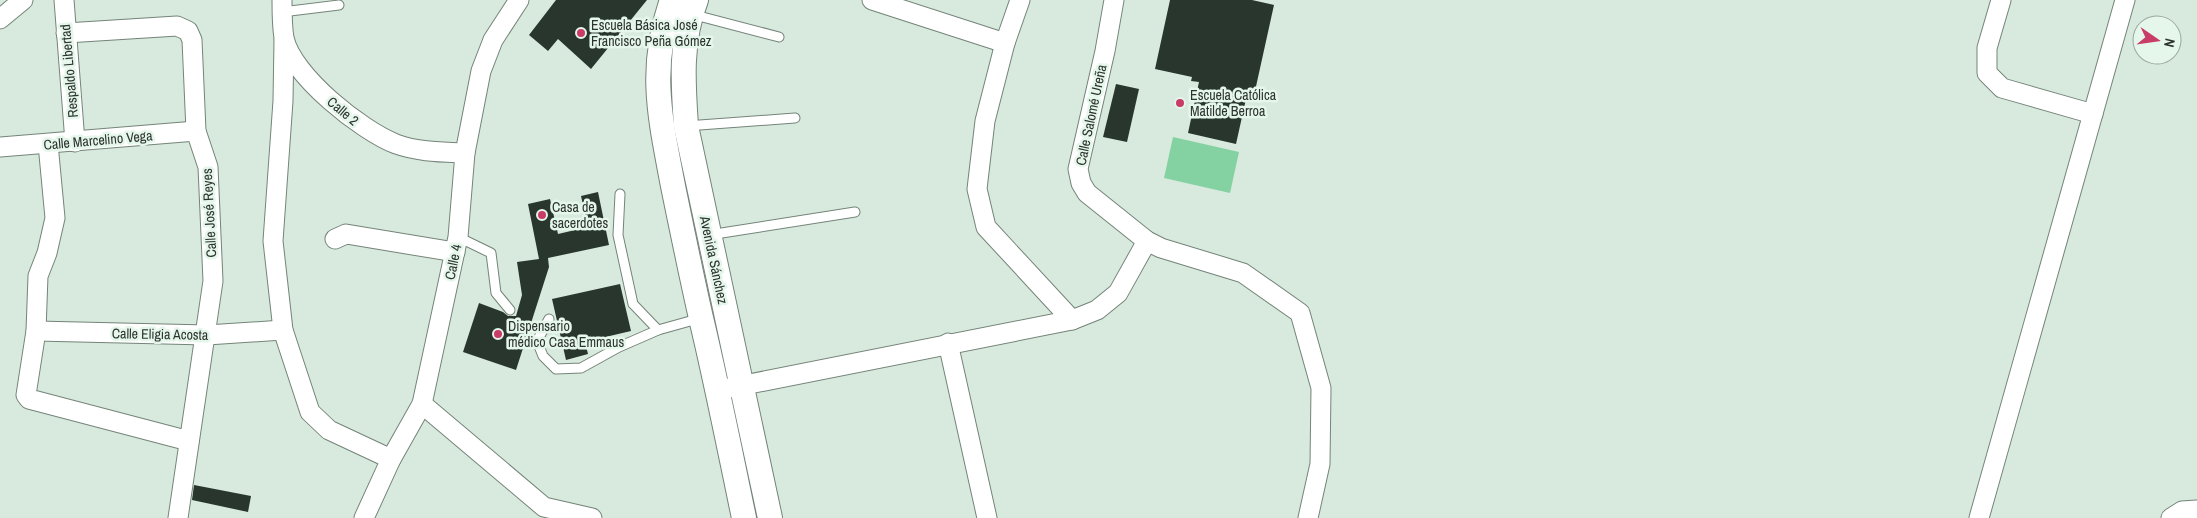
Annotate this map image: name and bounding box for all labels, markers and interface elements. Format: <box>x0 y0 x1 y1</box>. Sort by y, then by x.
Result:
north arrow <box>2132 15 2182 65</box>
place label: Escuela Básica José Francisco Peña Gómez <box>591 16 712 50</box>
street label: Respaldo Libertad <box>56 23 82 119</box>
marker: Escuela Básica José Francisco Peña Gómez <box>575 27 587 39</box>
text: N <box>2160 37 2179 49</box>
street label: Calle Salomé Ureña <box>1072 62 1111 167</box>
place label: Escuela Católica Matilde Berroa <box>1190 86 1277 120</box>
street label: Calle 2 <box>324 93 362 129</box>
marker: Escuela Católica Matilde Berroa <box>1174 97 1186 109</box>
street label: Calle Marcelino Vega <box>43 126 154 154</box>
street label: Calle José Reyes <box>198 168 220 258</box>
place label: Casa de sacerdotes <box>552 198 608 232</box>
marker: Casa de sacerdotes <box>536 209 548 221</box>
street label: Avenida Sánchez <box>696 213 732 306</box>
street label: Calle 4 <box>440 242 466 281</box>
place label: Dispensario médico Casa Emmaus <box>508 317 624 351</box>
street label: Calle Eligia Acosta <box>112 324 209 344</box>
marker: Dispensario médico Casa Emmaus <box>492 328 504 340</box>

